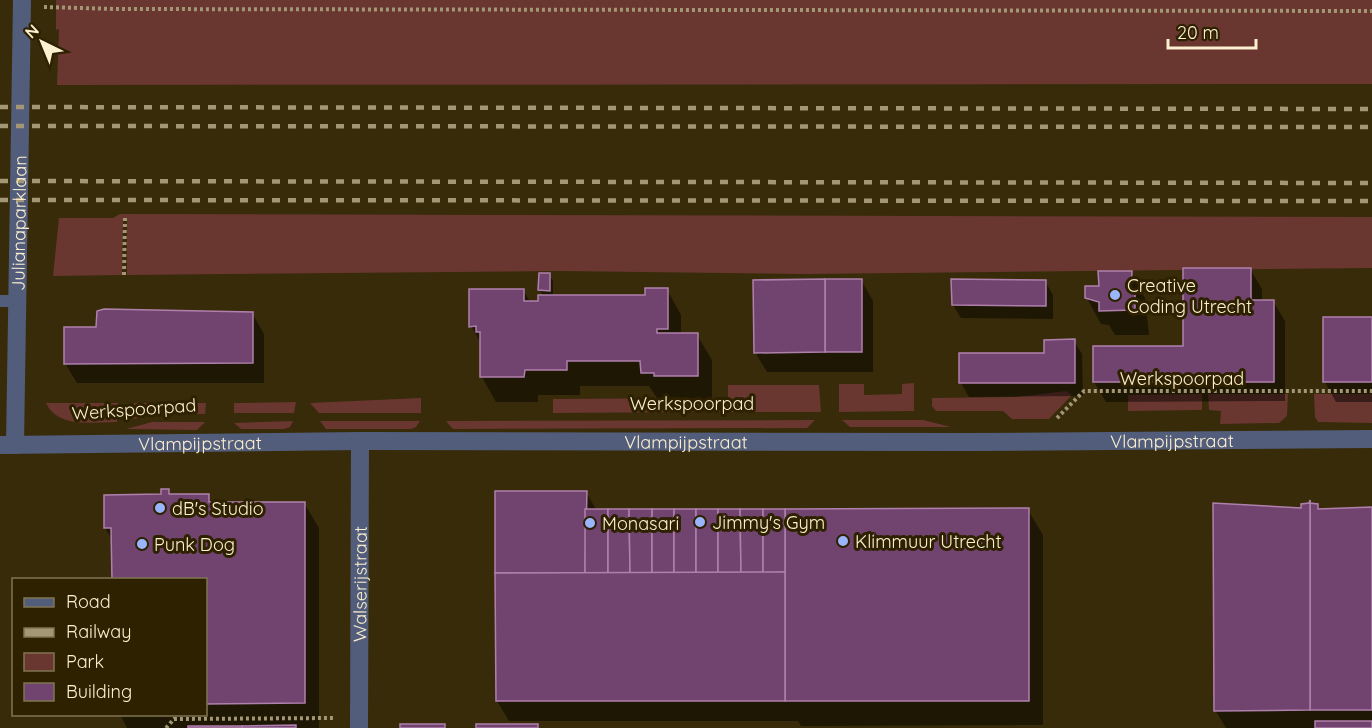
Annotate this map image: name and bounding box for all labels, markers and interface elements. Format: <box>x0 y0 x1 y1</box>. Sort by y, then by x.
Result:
north arrow <box>12 12 72 72</box>
scale bar <box>1168 12 1256 50</box>
text: N <box>21 20 43 42</box>
text: 20 m <box>1177 21 1219 44</box>
street label: Julianaparklaan <box>6 155 31 291</box>
place label: Creative Coding Utrecht <box>1127 274 1252 318</box>
marker: Creative Coding Utrecht <box>1108 288 1122 302</box>
street label: Werkspoorpad <box>1120 367 1244 390</box>
street label: Werkspoorpad <box>630 392 754 415</box>
street label: Werkspoorpad <box>71 393 197 425</box>
street label: Vlampijpstraat <box>1110 429 1234 452</box>
street label: Vlampijpstraat <box>624 430 748 453</box>
street label: Vlampijpstraat <box>138 431 262 455</box>
place label: dB's Studio <box>172 497 264 520</box>
marker: dB's Studio <box>153 501 167 515</box>
place label: Jimmy's Gym <box>712 511 825 534</box>
place label: Monasari <box>602 512 679 535</box>
marker: Jimmy's Gym <box>693 515 707 529</box>
marker: Monasari <box>583 516 597 530</box>
street label: Walserijstraat <box>348 526 371 642</box>
place label: Klimmuur Utrecht <box>855 530 1002 553</box>
place label: Punk Dog <box>154 533 235 556</box>
marker: Klimmuur Utrecht <box>836 534 850 548</box>
marker: Punk Dog <box>135 537 149 551</box>
legend <box>12 578 207 716</box>
text: Road <box>66 590 111 613</box>
text: Railway <box>66 620 132 643</box>
text: Park <box>66 650 104 673</box>
text: Building <box>66 680 132 703</box>

